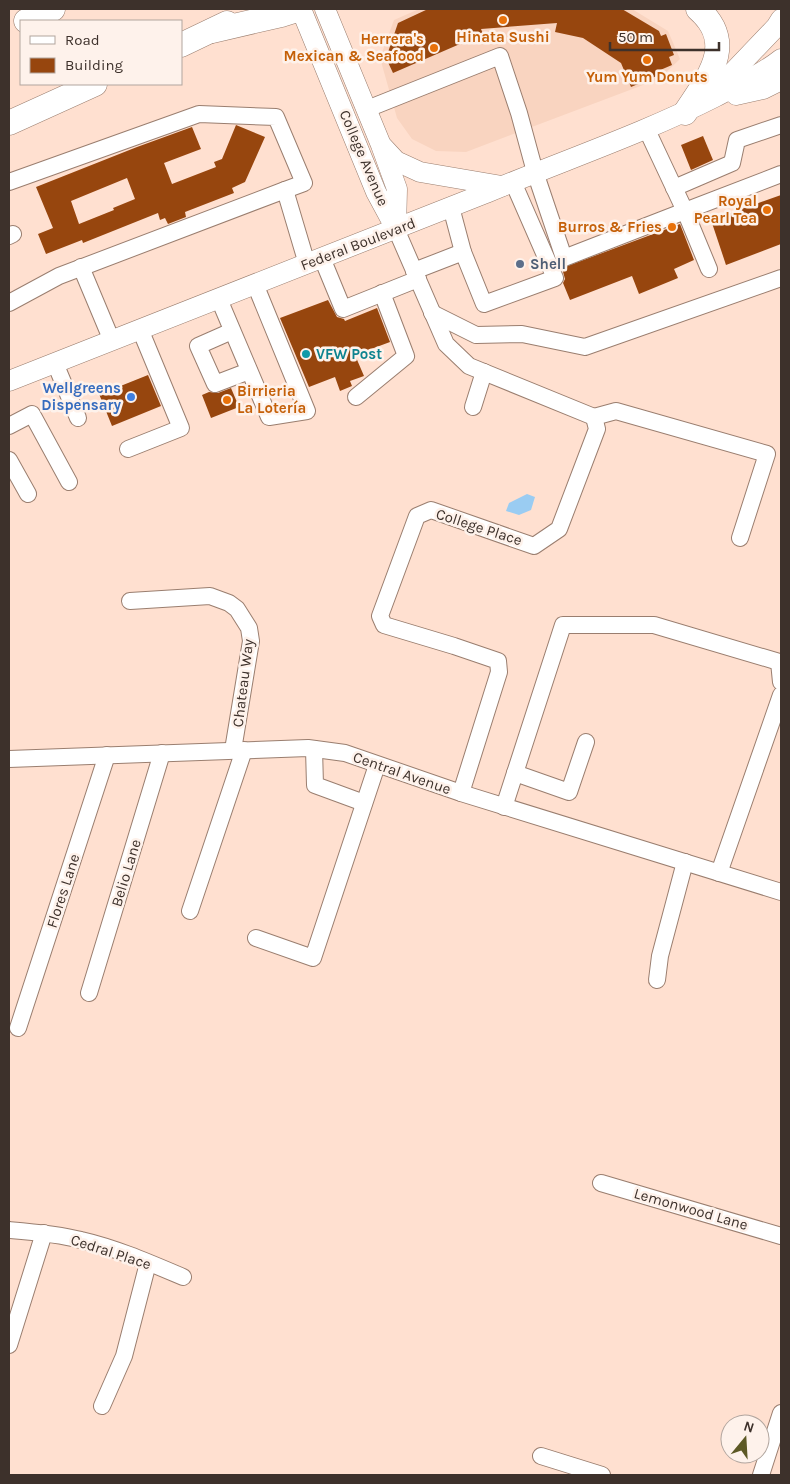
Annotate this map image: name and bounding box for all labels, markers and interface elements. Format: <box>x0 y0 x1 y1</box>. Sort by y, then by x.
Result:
marker: Hinata Sushi <box>497 14 509 26</box>
legend <box>20 20 182 85</box>
scale bar <box>610 20 719 52</box>
place label: Hinata Sushi <box>456 28 550 46</box>
text: 50 m <box>618 28 653 46</box>
place label: Herrera's Mexican & Seafood <box>284 30 424 65</box>
text: Road <box>65 31 100 49</box>
marker: Herrera's Mexican & Seafood <box>428 42 440 54</box>
marker: Yum Yum Donuts <box>641 54 653 66</box>
text: Building <box>65 56 123 74</box>
place label: Yum Yum Donuts <box>586 68 708 86</box>
street label: College Avenue <box>336 107 392 209</box>
place label: Royal Pearl Tea <box>694 192 757 227</box>
marker: Royal Pearl Tea <box>761 204 773 216</box>
street label: Federal Boulevard <box>298 214 418 274</box>
place label: Burros & Fries <box>558 218 662 236</box>
marker: Burros & Fries <box>666 221 678 233</box>
place label: Shell <box>530 255 566 273</box>
marker: Shell <box>514 258 526 270</box>
place label: VFW Post <box>316 345 382 363</box>
marker: VFW Post <box>300 348 312 360</box>
place label: Wellgreens Dispensary <box>41 379 121 414</box>
place label: Birrieria La Lotería <box>237 382 306 417</box>
marker: Wellgreens Dispensary <box>125 391 137 403</box>
marker: Birrieria La Lotería <box>221 394 233 406</box>
street label: College Place <box>434 505 524 549</box>
street label: Chateau Way <box>229 638 257 728</box>
street label: Central Avenue <box>351 748 453 798</box>
street label: Belio Lane <box>107 837 145 909</box>
street label: Flores Lane <box>43 852 83 930</box>
street label: Lemonwood Lane <box>632 1184 750 1234</box>
street label: Cedral Place <box>69 1231 153 1273</box>
north arrow <box>720 1414 770 1464</box>
text: N <box>741 1417 756 1437</box>

